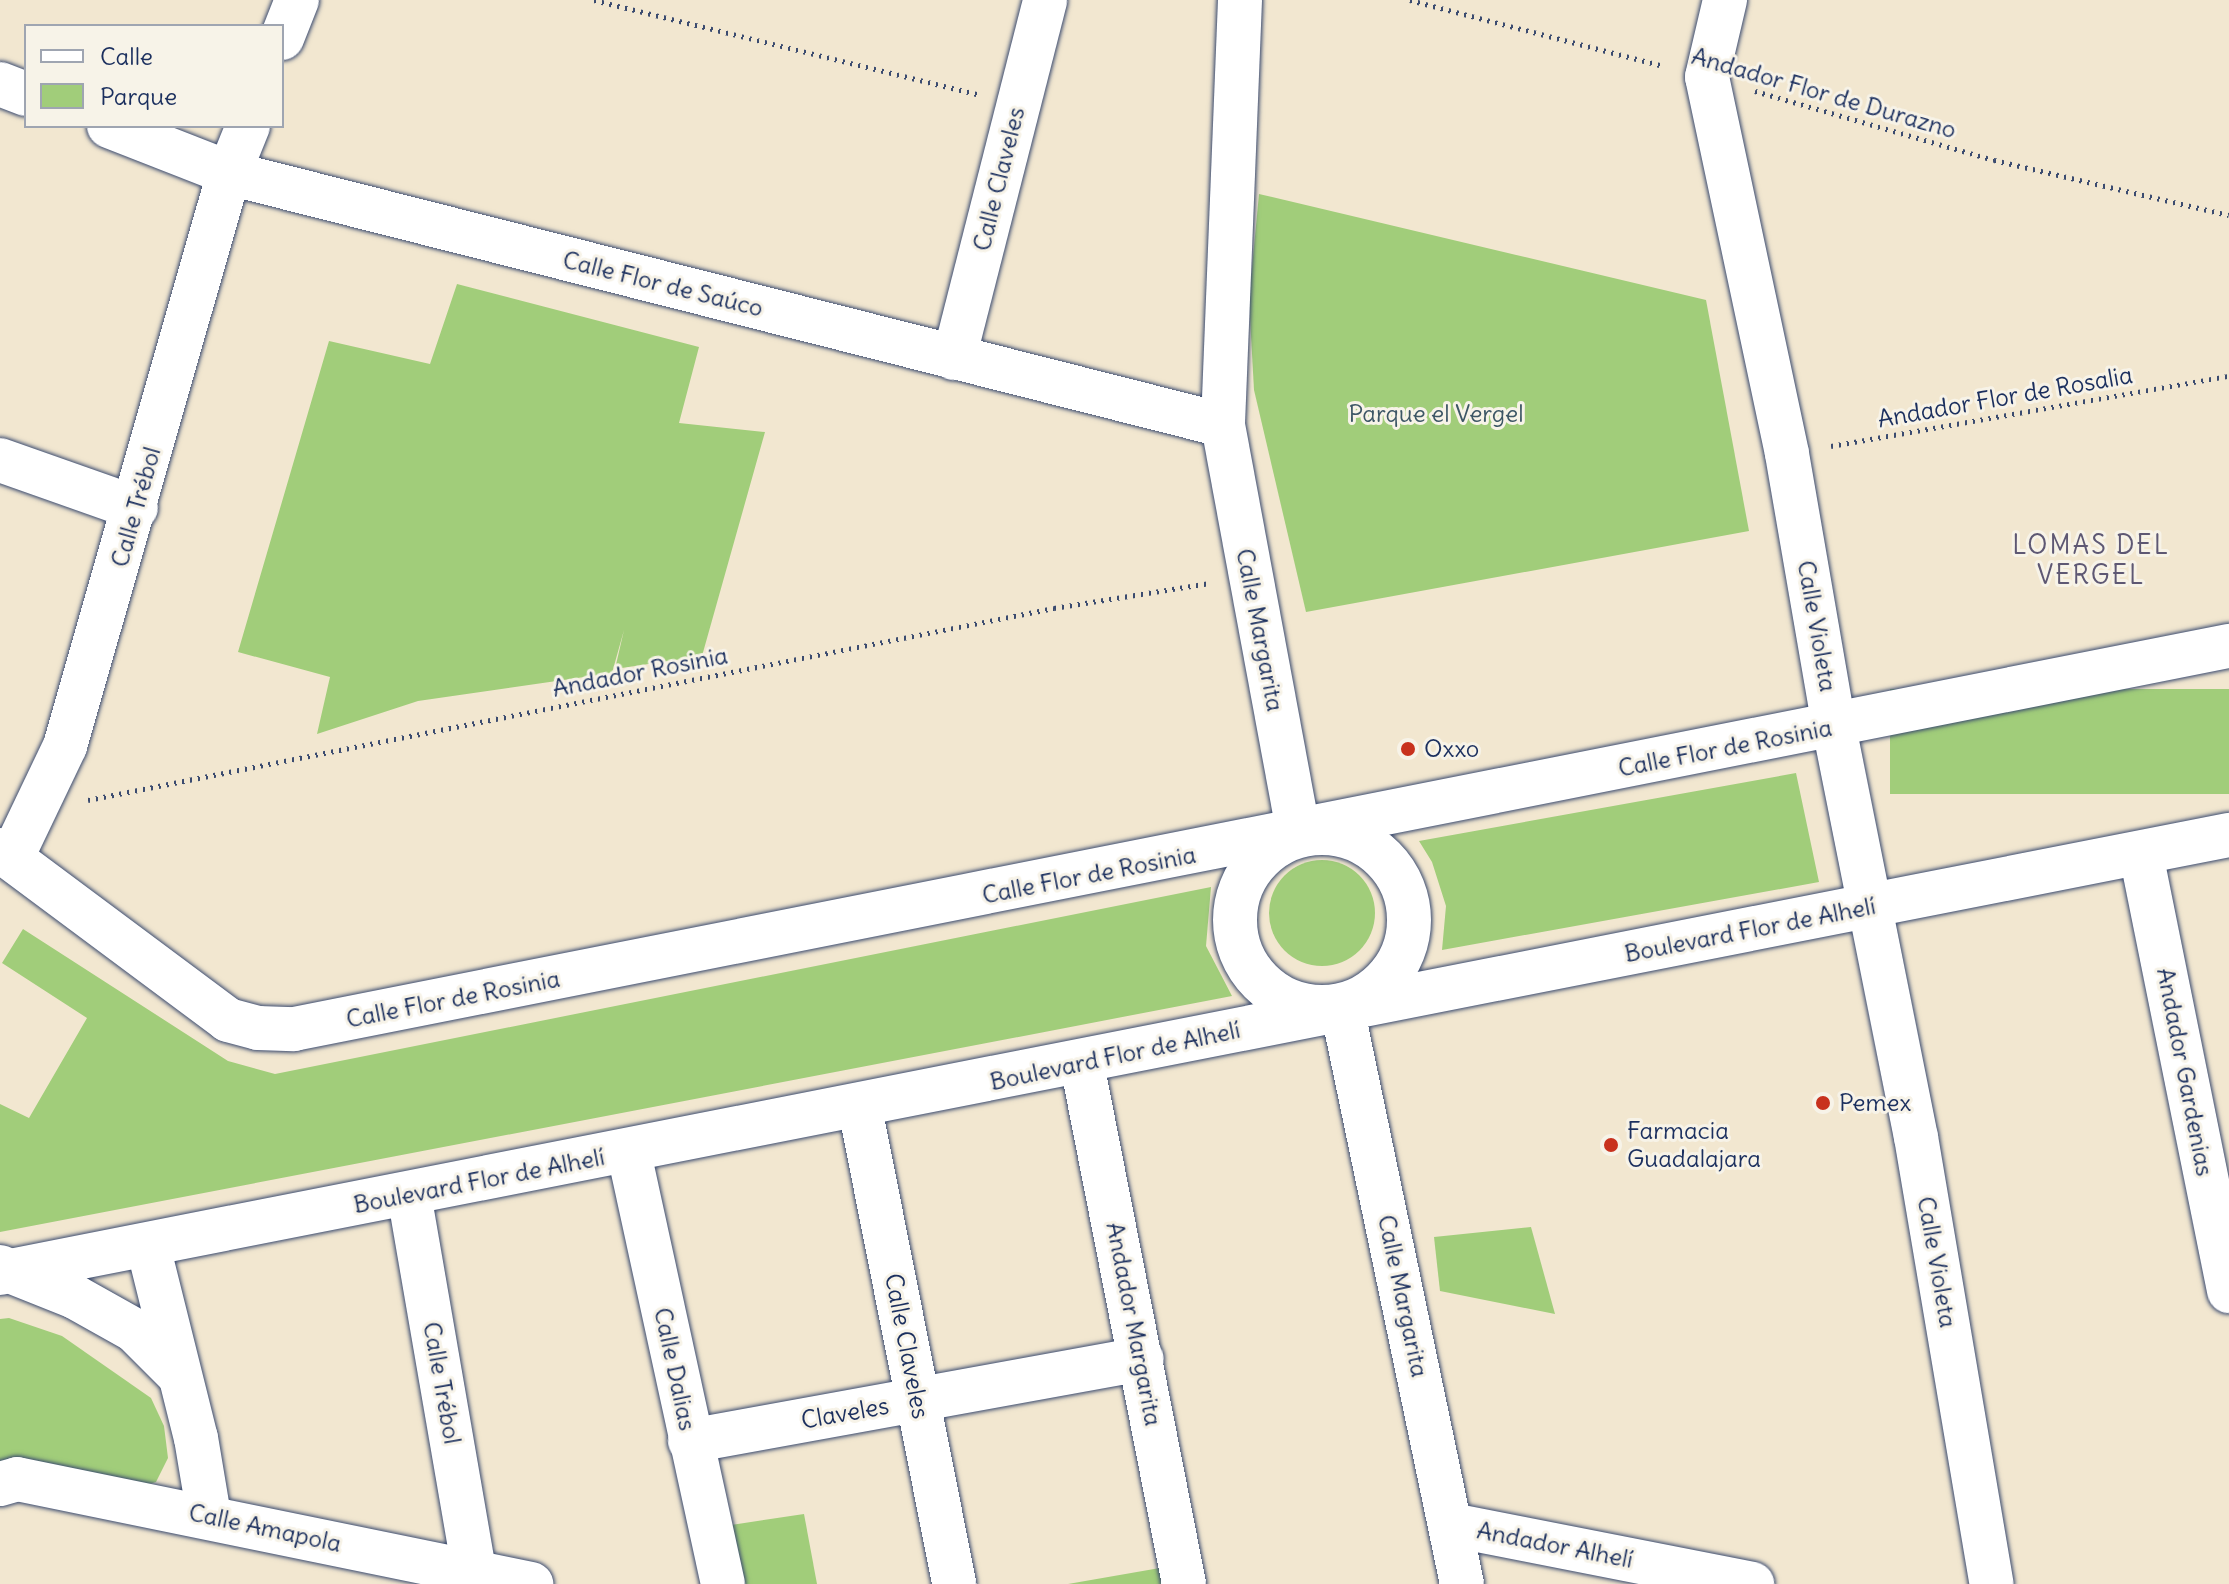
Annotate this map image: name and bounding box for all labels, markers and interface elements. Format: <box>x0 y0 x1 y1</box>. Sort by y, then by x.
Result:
legend <box>24 24 284 128</box>
text: Calle <box>100 41 153 71</box>
street label: Andador Flor de Durazno <box>1688 41 1960 145</box>
text: Parque <box>100 81 177 111</box>
street label: Calle Claveles <box>967 104 1031 254</box>
street label: Calle Flor de Saúco <box>560 245 766 323</box>
street label: Andador Flor de Rosalia <box>1875 360 2135 434</box>
park label: Parque el Vergel <box>1348 400 1524 428</box>
street label: Calle Trébol <box>105 444 167 570</box>
district label: LOMAS DEL VERGEL <box>2012 529 2170 590</box>
street label: Calle Margarita <box>1230 546 1290 714</box>
street label: Calle Violeta <box>1791 558 1843 694</box>
street label: Andador Rosinia <box>550 641 730 703</box>
street label: Calle Flor de Rosinia <box>1616 713 1834 783</box>
place label: Oxxo <box>1424 735 1479 763</box>
marker: Oxxo <box>1399 740 1417 758</box>
street label: Calle Flor de Rosinia <box>980 840 1198 910</box>
street label: Boulevard Flor de Alhelí <box>1622 892 1878 968</box>
street label: Calle Flor de Rosinia <box>344 964 562 1034</box>
street label: Andador Gardenias <box>2151 965 2219 1179</box>
street label: Boulevard Flor de Alhelí <box>987 1015 1243 1097</box>
place label: Pemex <box>1839 1089 1911 1117</box>
marker: Pemex <box>1814 1094 1832 1112</box>
place label: Farmacia Guadalajara <box>1627 1117 1761 1173</box>
marker: Farmacia Guadalajara <box>1602 1136 1620 1154</box>
street label: Boulevard Flor de Alhelí <box>351 1143 607 1219</box>
street label: Calle Violeta <box>1911 1194 1963 1330</box>
street label: Calle Margarita <box>1372 1212 1434 1380</box>
street label: Andador Margarita <box>1100 1220 1168 1428</box>
street label: Calle Claveles <box>879 1271 935 1421</box>
street label: Calle Dalias <box>648 1305 702 1433</box>
street label: Calle Trébol <box>417 1320 467 1446</box>
street label: Claveles <box>799 1391 891 1435</box>
street label: Calle Amapola <box>186 1498 344 1558</box>
street label: Andador Alhelí <box>1474 1516 1636 1574</box>

